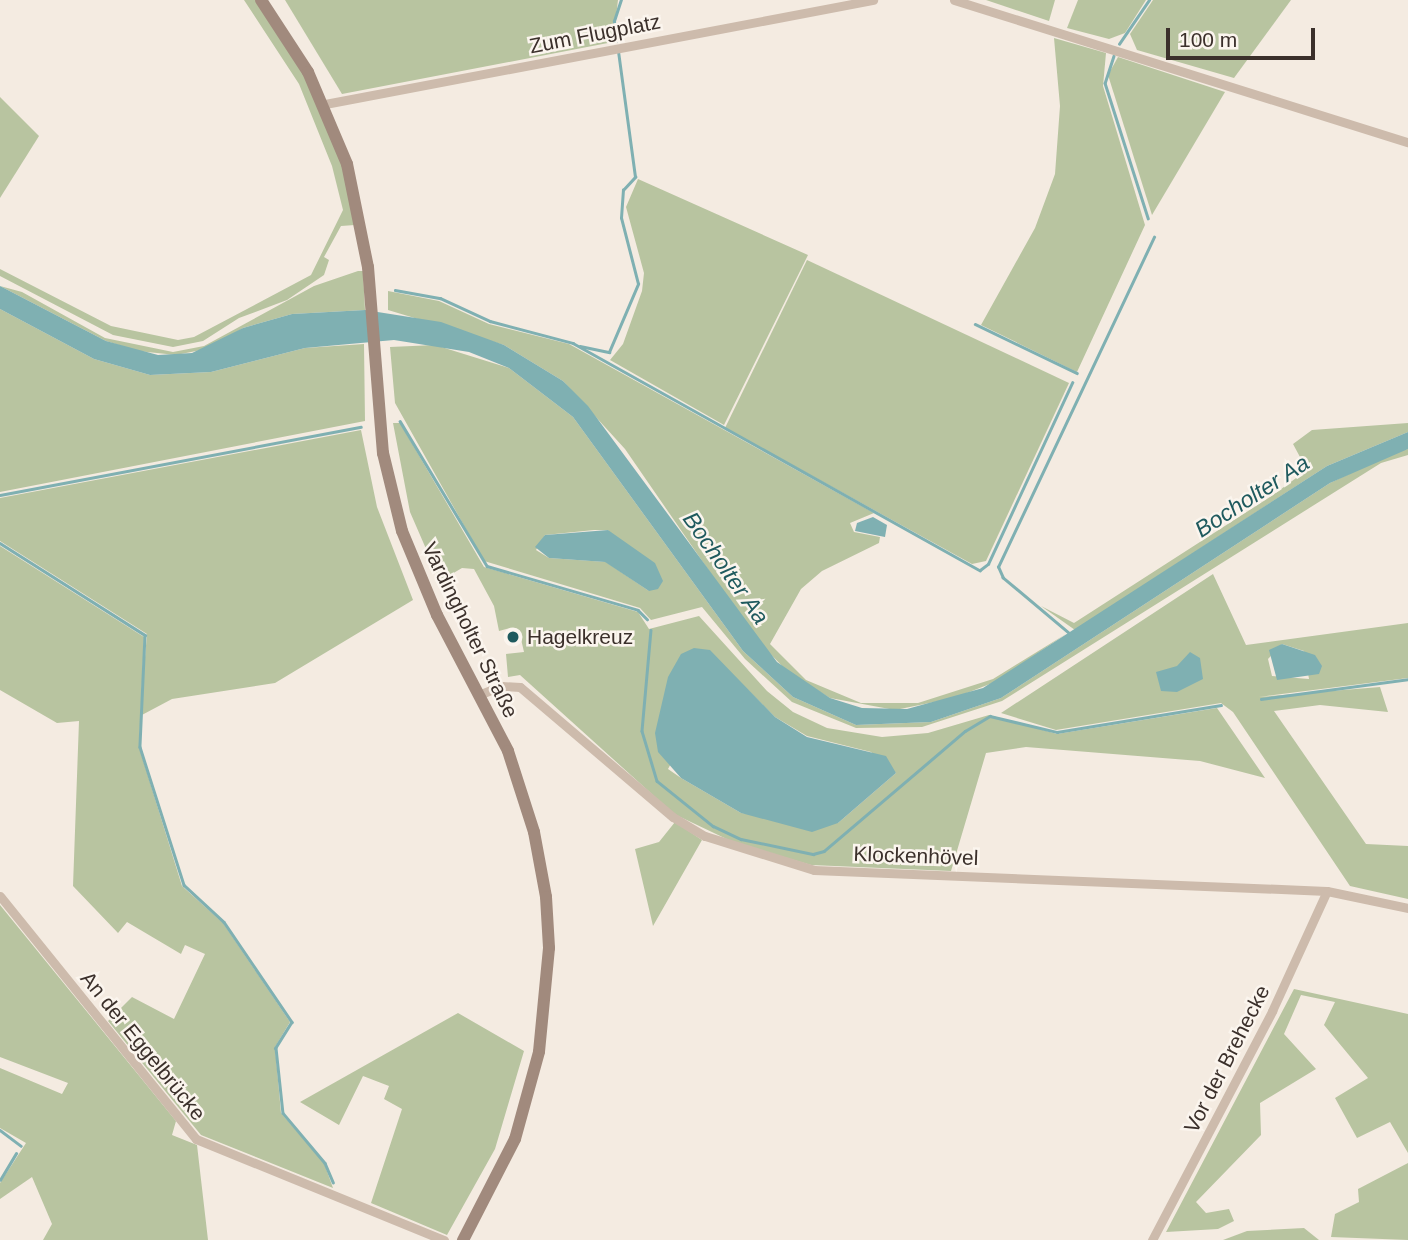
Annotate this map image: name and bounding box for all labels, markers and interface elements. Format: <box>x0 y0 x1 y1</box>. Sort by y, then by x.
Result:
street label: Zum Flugplatz <box>527 9 663 59</box>
scale bar <box>1170 14 1319 58</box>
text: 100 m <box>1179 28 1237 51</box>
water label: Bocholter Aa <box>1189 449 1315 543</box>
water label: Bocholter Aa <box>677 506 775 630</box>
street label: Vardingholter Straße <box>417 538 523 722</box>
place label: Hagelkreuz <box>527 624 633 650</box>
marker: Hagelkreuz <box>505 629 521 645</box>
street label: Klockenhövel <box>853 841 979 871</box>
street label: An der Eggelbrücke <box>75 966 211 1126</box>
street label: Vor der Brehecke <box>1179 981 1275 1137</box>

